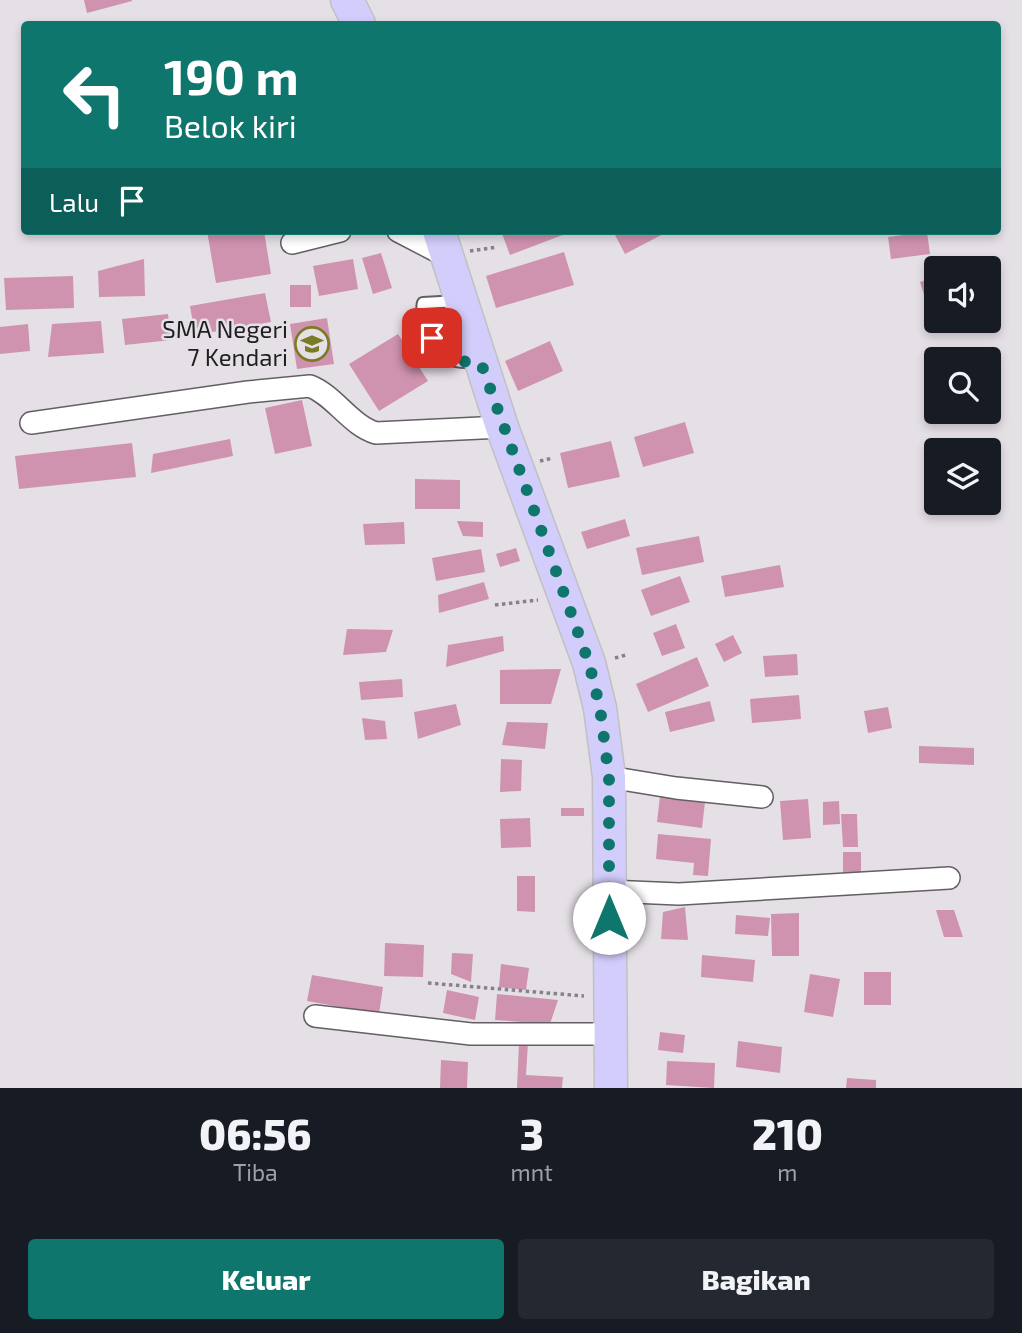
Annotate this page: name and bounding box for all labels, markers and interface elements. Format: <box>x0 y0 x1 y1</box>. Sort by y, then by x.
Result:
text: 190 m <box>164 46 299 105</box>
icon: left <box>49 49 140 140</box>
text: Belok kiri <box>164 106 297 144</box>
icon: arrive <box>113 182 151 220</box>
text: Lalu <box>49 186 99 217</box>
map controls <box>924 256 1001 515</box>
button: sound <box>924 256 1001 333</box>
pin <box>402 308 462 368</box>
place label: SMA Negeri 7 Kendari <box>162 314 288 371</box>
icon: arrive <box>413 319 451 357</box>
school or university icon: SMA Negeri 7 Kendari <box>293 325 331 363</box>
button: search <box>924 347 1001 424</box>
button: layers <box>924 438 1001 515</box>
position arrow <box>572 881 646 955</box>
text: 06:56 <box>199 1108 311 1158</box>
text: 3 <box>520 1108 544 1158</box>
text: 210 <box>752 1108 823 1158</box>
text: Tiba <box>233 1158 278 1186</box>
text: mnt <box>511 1158 553 1186</box>
text: m <box>777 1158 798 1186</box>
button: Keluar <box>28 1239 504 1319</box>
button: Bagikan <box>518 1239 994 1319</box>

